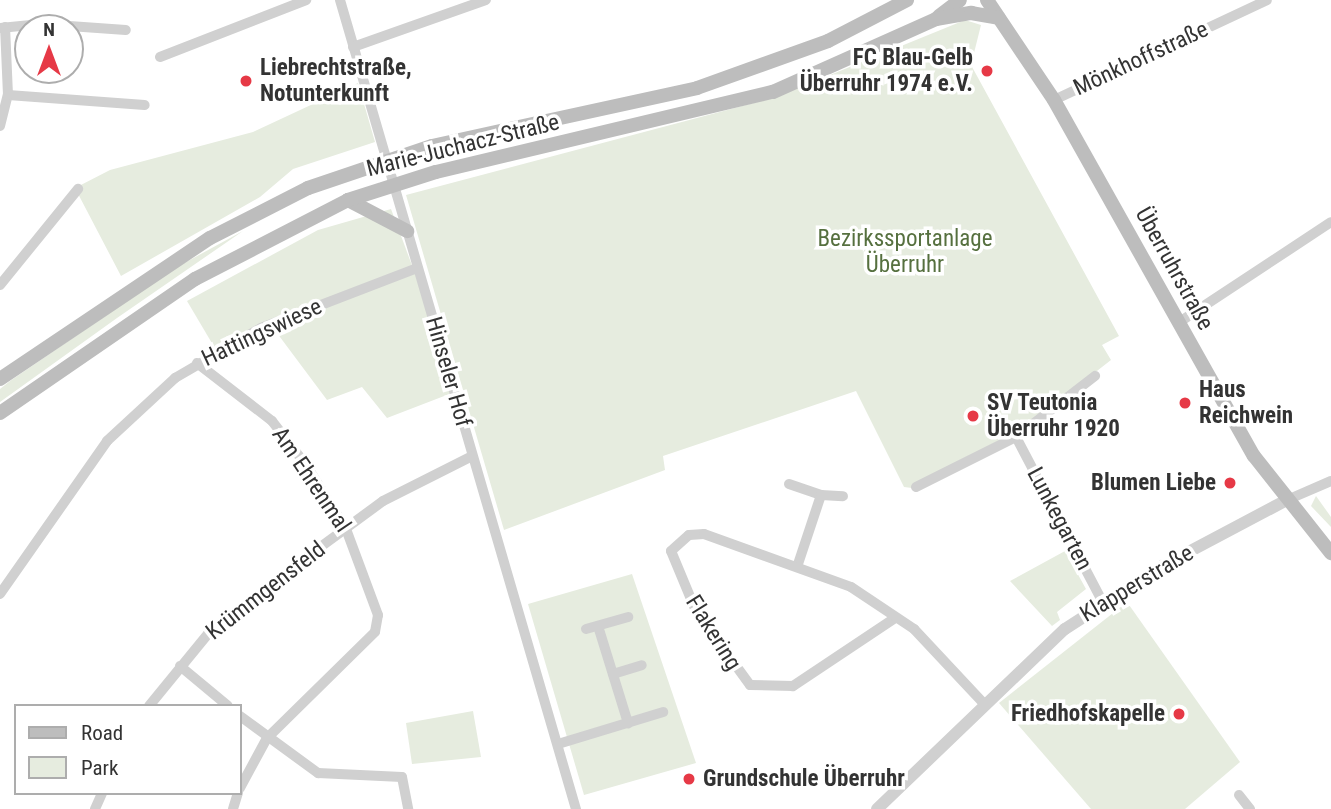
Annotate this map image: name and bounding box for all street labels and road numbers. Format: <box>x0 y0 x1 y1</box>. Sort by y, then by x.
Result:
street label: Mönkhoffstraße <box>1069 16 1213 102</box>
street label: Marie-Juchacz-Straße <box>364 109 562 183</box>
street label: Überruhrstraße <box>1129 203 1219 335</box>
street label: Hattingswiese <box>198 293 326 373</box>
street label: Hinseler Hof <box>419 314 477 430</box>
street label: Am Ehrenmal <box>266 422 356 538</box>
street label: Lunkegarten <box>1020 463 1098 575</box>
street label: Krümmgensfeld <box>201 536 331 646</box>
street label: Klapperstraße <box>1075 539 1199 629</box>
street label: Flakering <box>679 590 747 676</box>

